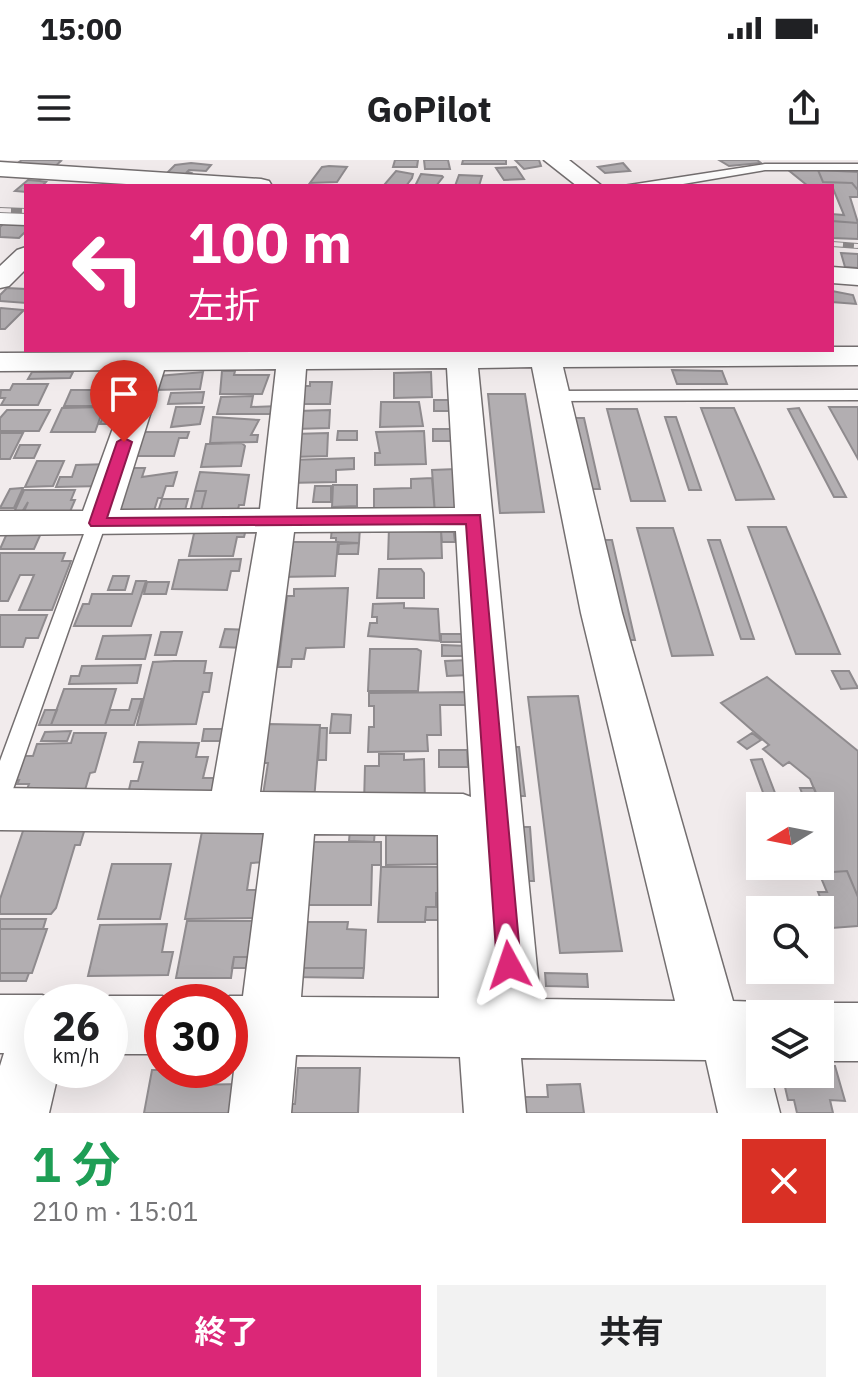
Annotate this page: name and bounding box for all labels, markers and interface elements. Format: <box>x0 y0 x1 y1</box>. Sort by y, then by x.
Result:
text: 15:00 <box>40 9 122 48</box>
text: GoPilot <box>367 85 491 132</box>
icon: menu <box>32 86 76 130</box>
icon: share <box>782 86 826 130</box>
text: 100 m <box>188 206 352 278</box>
icon: left <box>56 216 160 320</box>
text: 左折 <box>188 281 260 328</box>
pin <box>90 360 158 442</box>
icon: arrive <box>102 372 146 416</box>
north arrow <box>746 792 834 880</box>
map controls <box>746 792 834 1088</box>
button: search <box>746 896 834 984</box>
position arrow <box>467 923 551 1007</box>
speed limit sign: 30 <box>144 984 248 1088</box>
text: 26 <box>52 1000 100 1052</box>
button: layers <box>746 1000 834 1088</box>
text: km/h <box>52 1042 100 1069</box>
text: 1 分 <box>32 1133 120 1195</box>
button: close <box>742 1139 826 1223</box>
text: 210 m · 15:01 <box>32 1194 198 1228</box>
button: 終了 <box>32 1285 421 1377</box>
button: 共有 <box>437 1285 826 1377</box>

